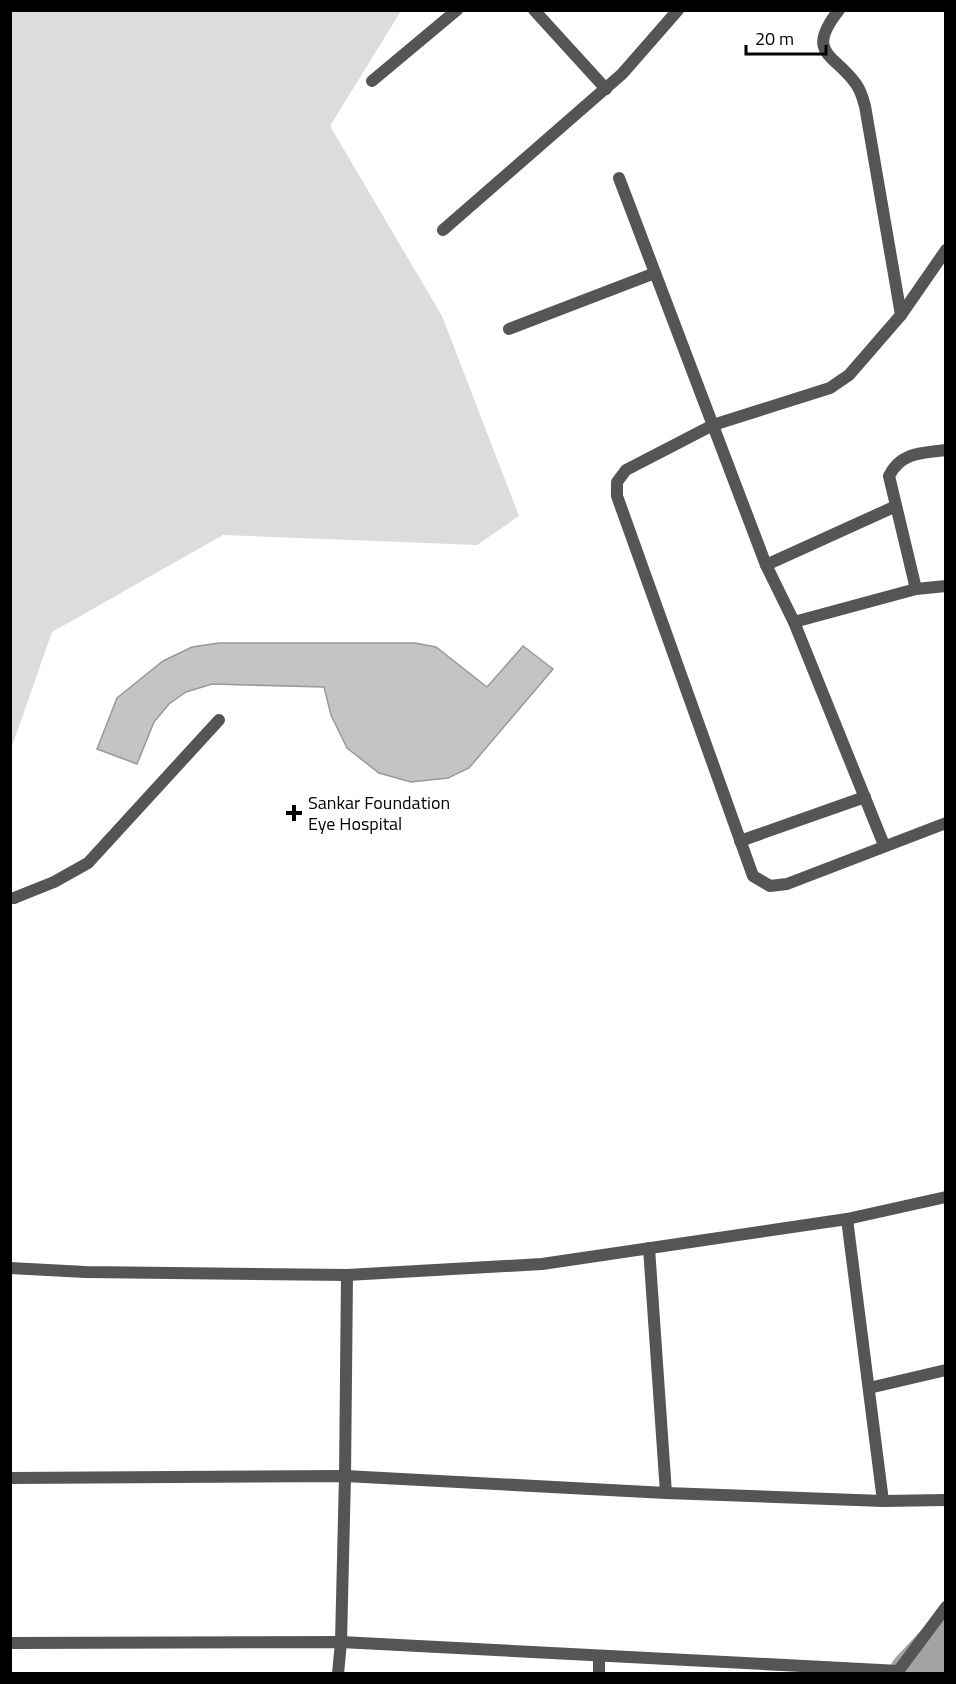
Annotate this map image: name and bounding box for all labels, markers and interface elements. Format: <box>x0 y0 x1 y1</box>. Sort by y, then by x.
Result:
scale bar <box>746 18 826 56</box>
text: 20 m <box>755 25 794 52</box>
place label: Sankar Foundation Eye Hospital <box>308 789 450 837</box>
marker: Sankar Foundation Eye Hospital <box>285 804 303 822</box>

